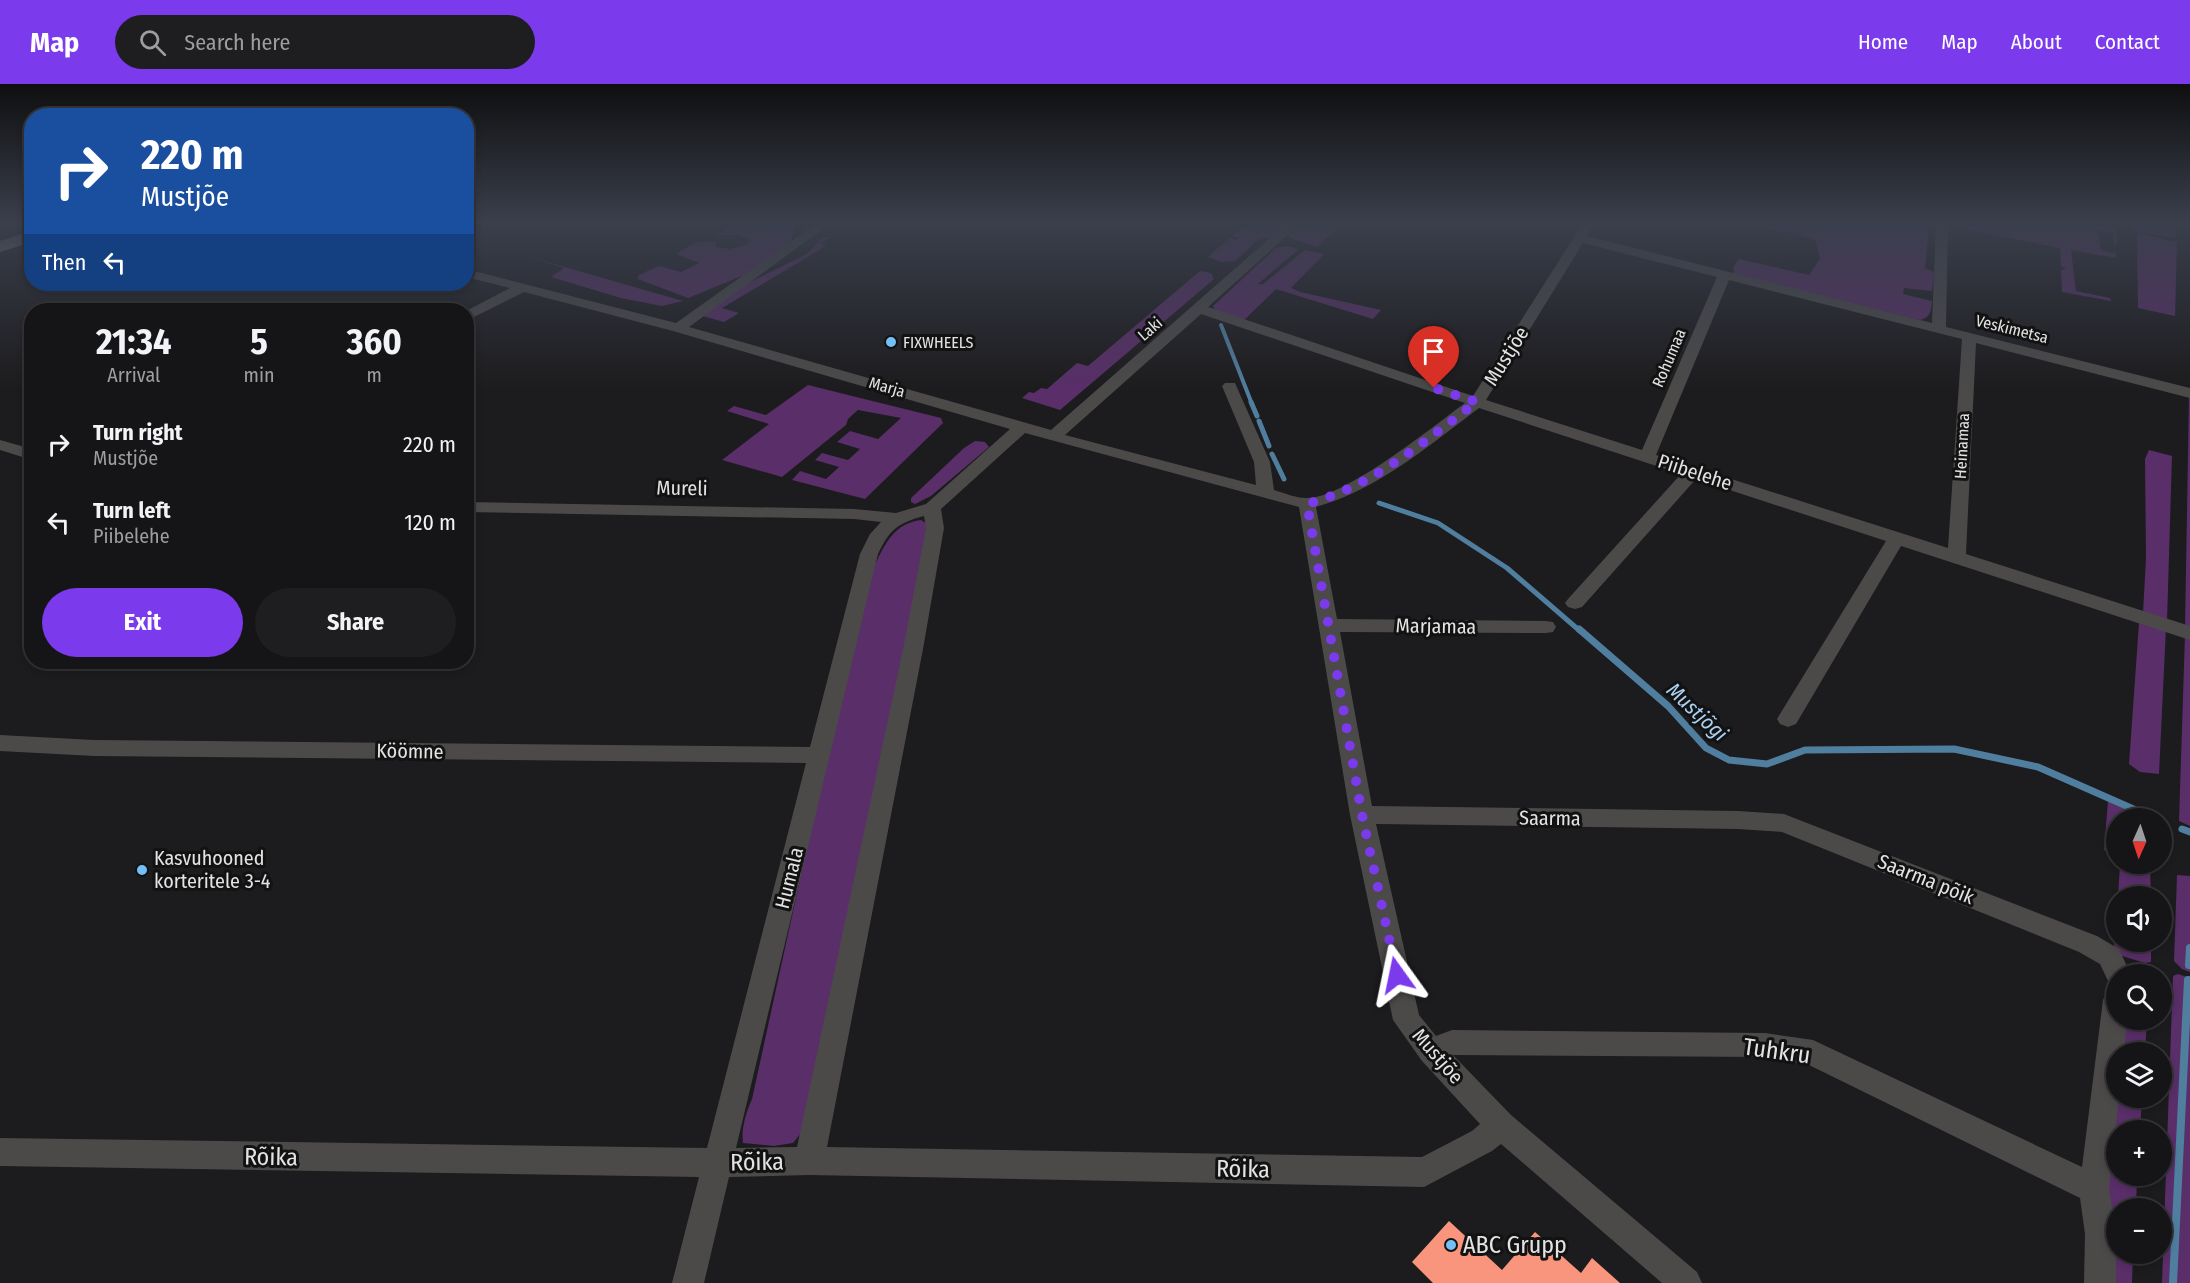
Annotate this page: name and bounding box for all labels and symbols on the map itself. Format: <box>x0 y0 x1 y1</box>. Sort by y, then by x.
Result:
street label: Veskimetsa <box>1974 311 2050 347</box>
street label: Laki <box>1134 313 1166 345</box>
street label: Mustjõe <box>1479 322 1533 390</box>
pin <box>1408 326 1459 388</box>
street label: Rohumaa <box>1648 326 1690 390</box>
place label: FIXWHEELS <box>903 333 974 352</box>
marker: FIXWHEELS <box>884 335 898 349</box>
street label: Marja <box>867 373 907 401</box>
street label: Heinamaa <box>1951 412 1973 479</box>
street label: Piibelehe <box>1655 449 1735 495</box>
street label: Mureli <box>656 476 708 500</box>
street label: Marjamaa <box>1396 613 1476 639</box>
water label: Mustjõgi <box>1661 677 1733 747</box>
street label: Köömne <box>376 738 444 764</box>
street label: Saarma <box>1519 805 1581 831</box>
north arrow <box>2106 808 2172 874</box>
street label: Humala <box>770 845 808 911</box>
place label: Kasvuhooned korteritele 3-4 <box>154 846 271 893</box>
street label: Saarma põik <box>1874 849 1978 909</box>
marker: Kasvuhooned korteritele 3-4 <box>135 863 149 877</box>
position arrow <box>1365 943 1429 1007</box>
street label: Mustjõe <box>1408 1024 1468 1088</box>
street label: Tuhkru <box>1742 1032 1812 1070</box>
street label: Rõika <box>244 1143 298 1171</box>
street label: Rõika <box>730 1148 784 1176</box>
street label: Rõika <box>1216 1155 1270 1183</box>
place label: ABC Grupp <box>1463 1231 1567 1259</box>
marker: ABC Grupp <box>1444 1238 1458 1252</box>

